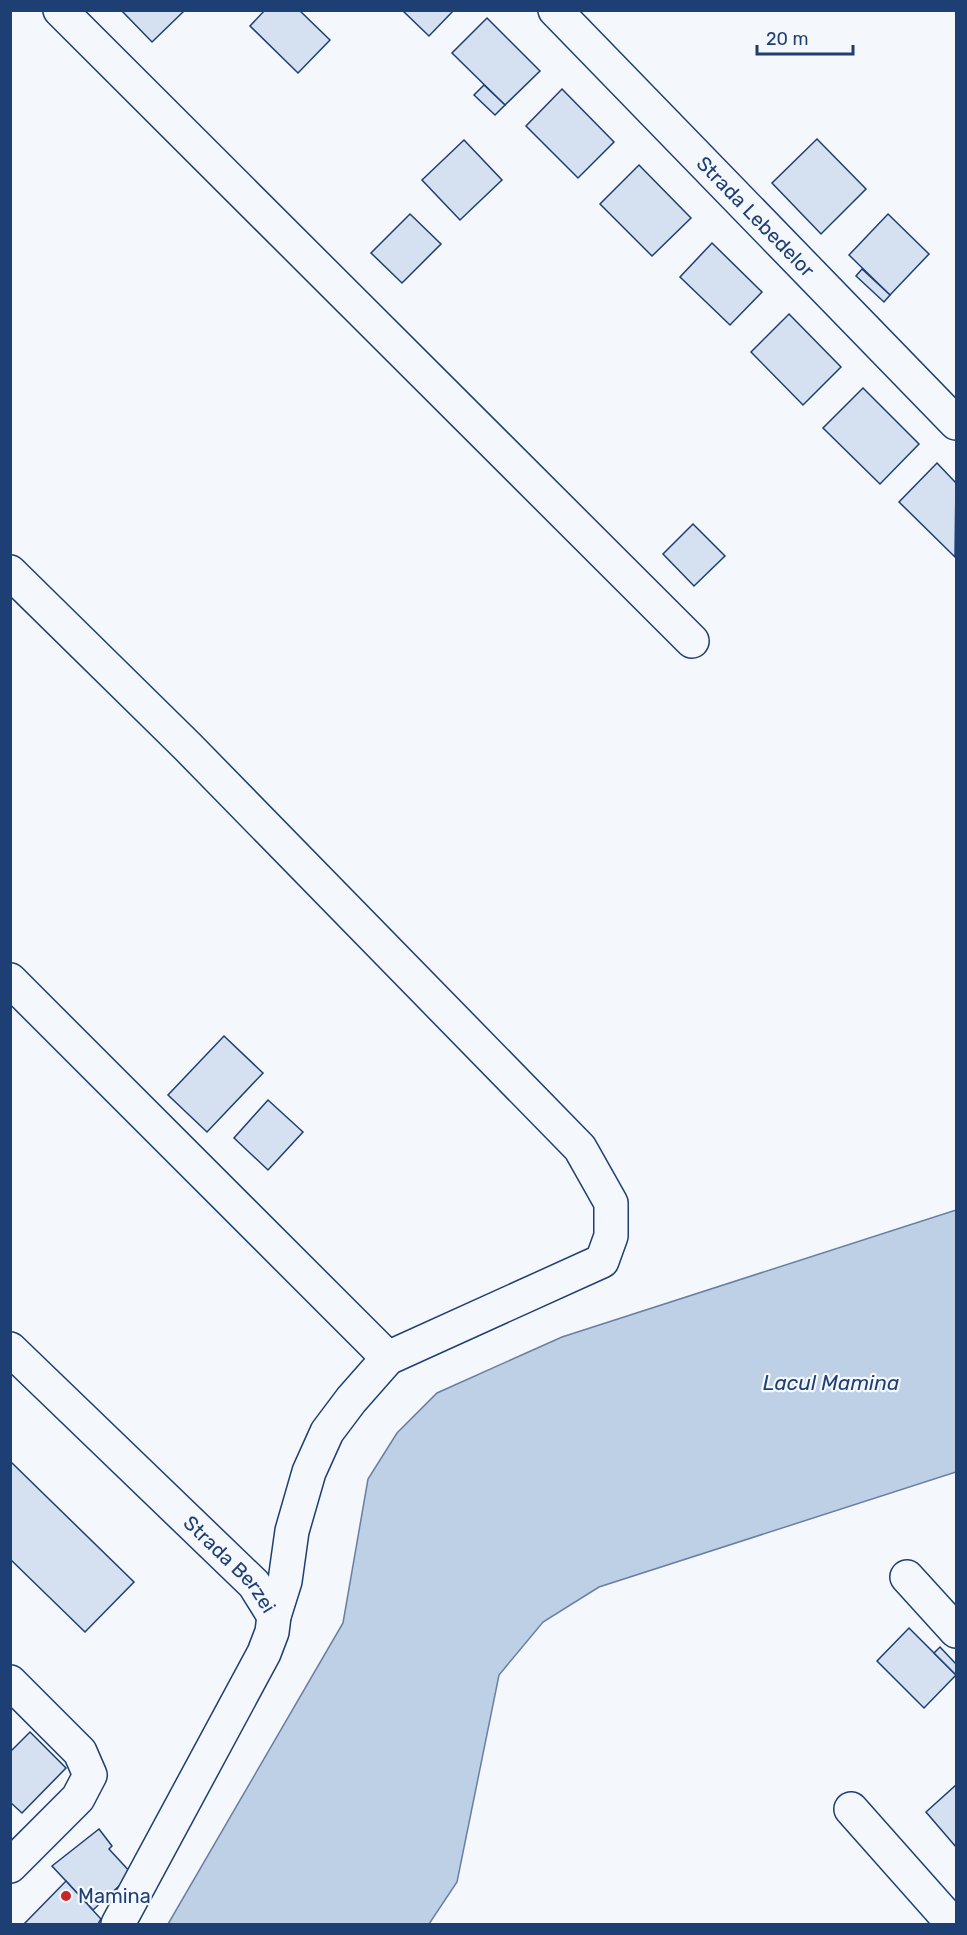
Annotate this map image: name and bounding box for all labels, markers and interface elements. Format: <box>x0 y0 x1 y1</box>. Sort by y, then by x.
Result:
scale bar <box>757 18 853 56</box>
text: 20 m <box>766 28 808 50</box>
street label: Strada Lebedelor <box>692 151 820 282</box>
water label: Lacul Mamina <box>763 1370 899 1395</box>
street label: Strada Berzei <box>179 1511 281 1617</box>
place label: Mamina <box>78 1884 151 1908</box>
marker: Mamina <box>59 1889 73 1903</box>

